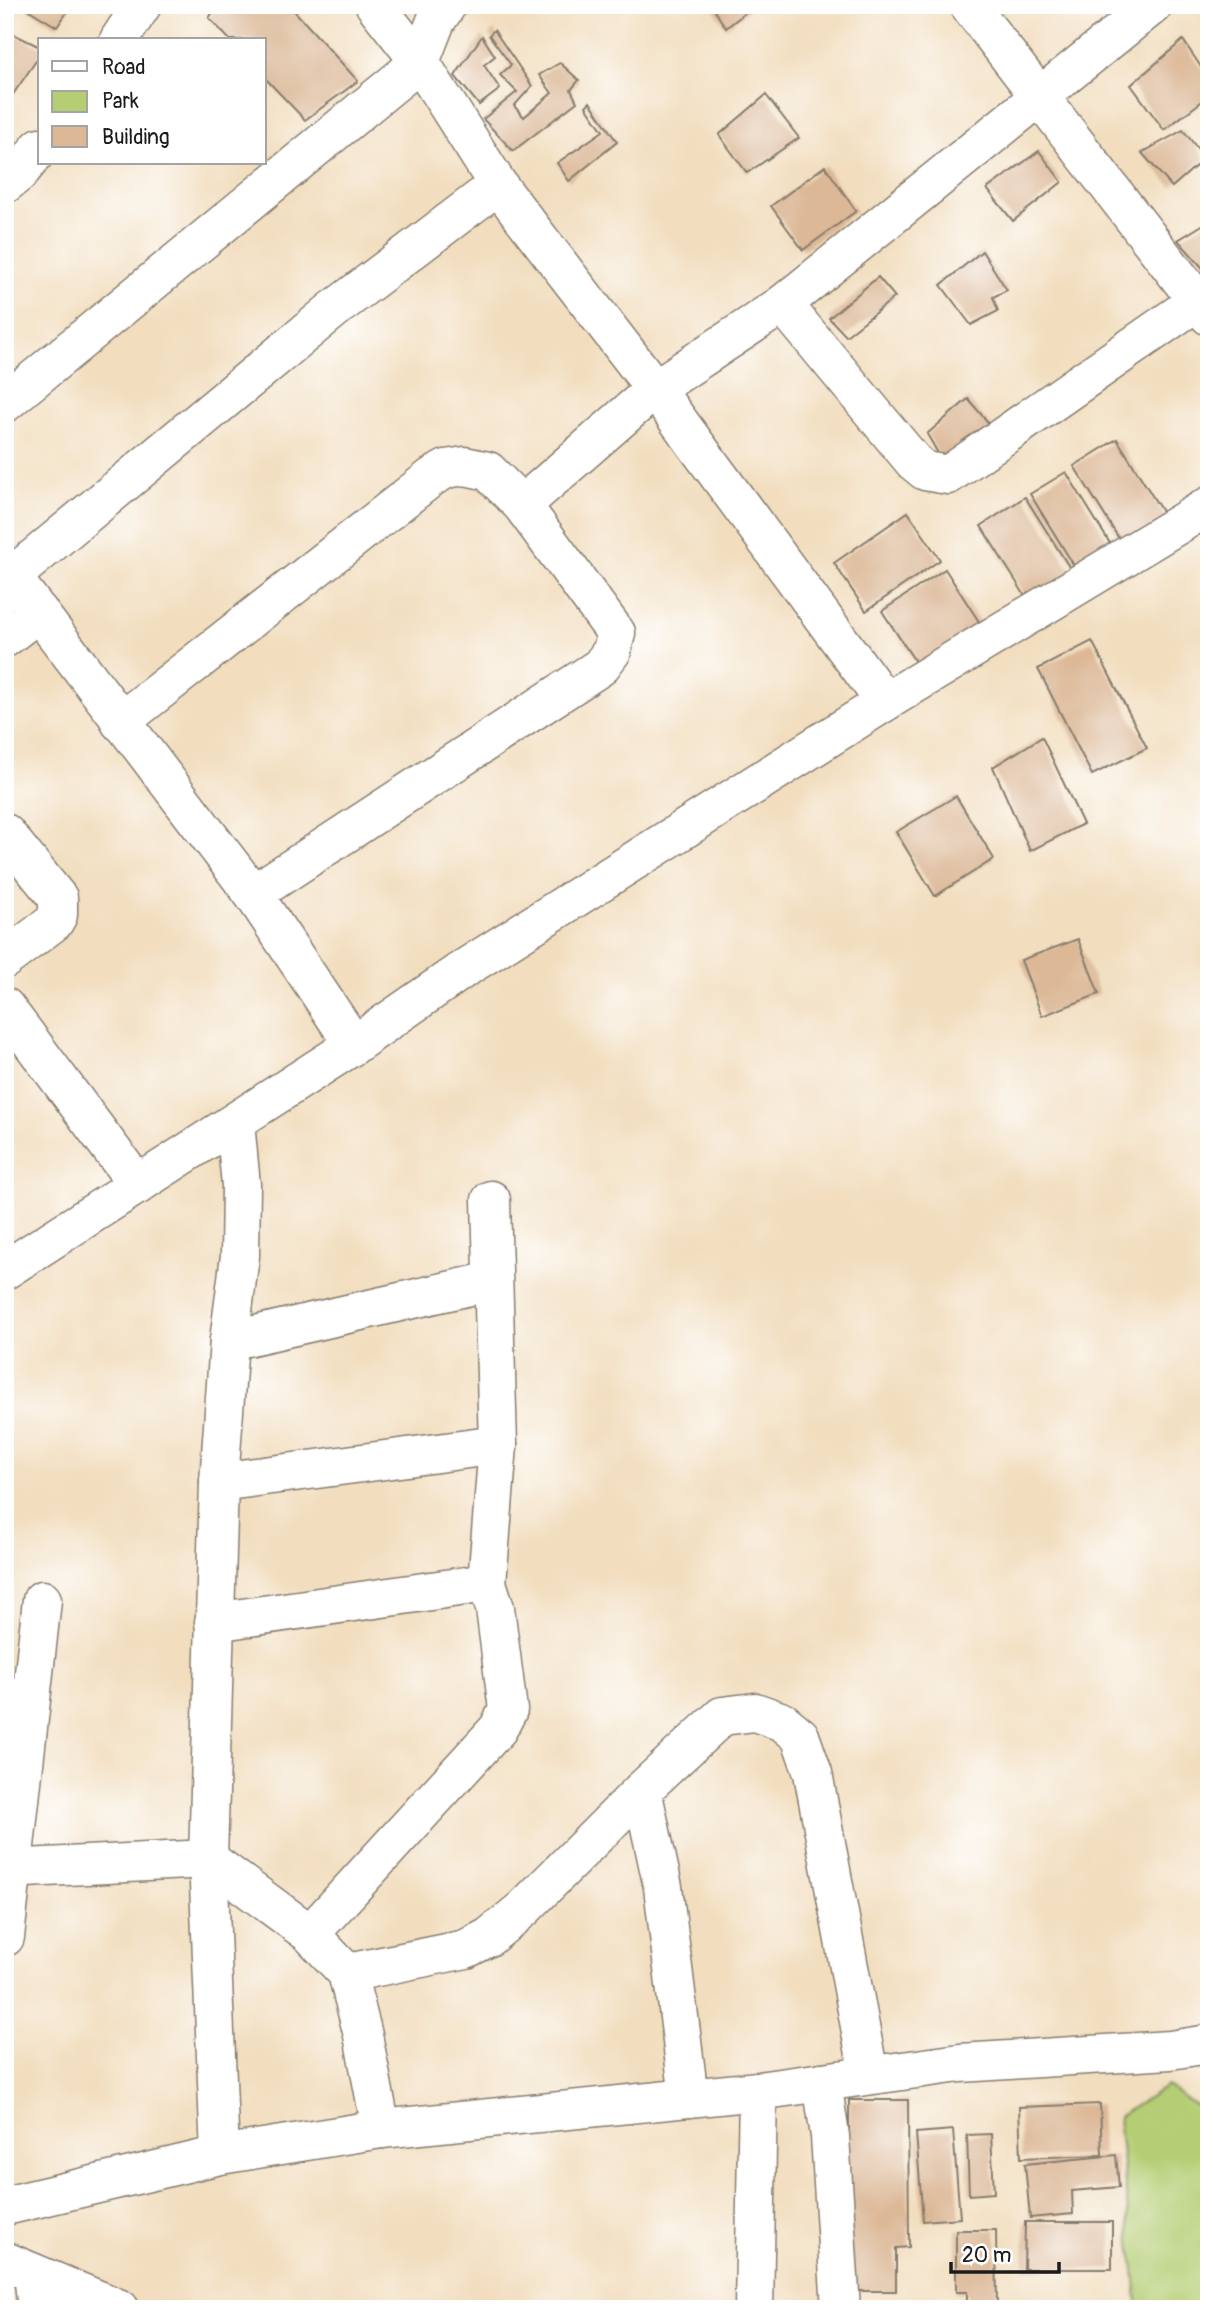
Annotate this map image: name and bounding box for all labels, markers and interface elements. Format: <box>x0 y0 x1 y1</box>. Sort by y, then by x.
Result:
legend <box>38 38 266 164</box>
text: Road <box>102 54 146 81</box>
text: Park <box>102 88 139 115</box>
text: Building <box>102 124 169 151</box>
scale bar <box>951 2230 1060 2274</box>
text: 20 m <box>962 2242 1011 2269</box>

